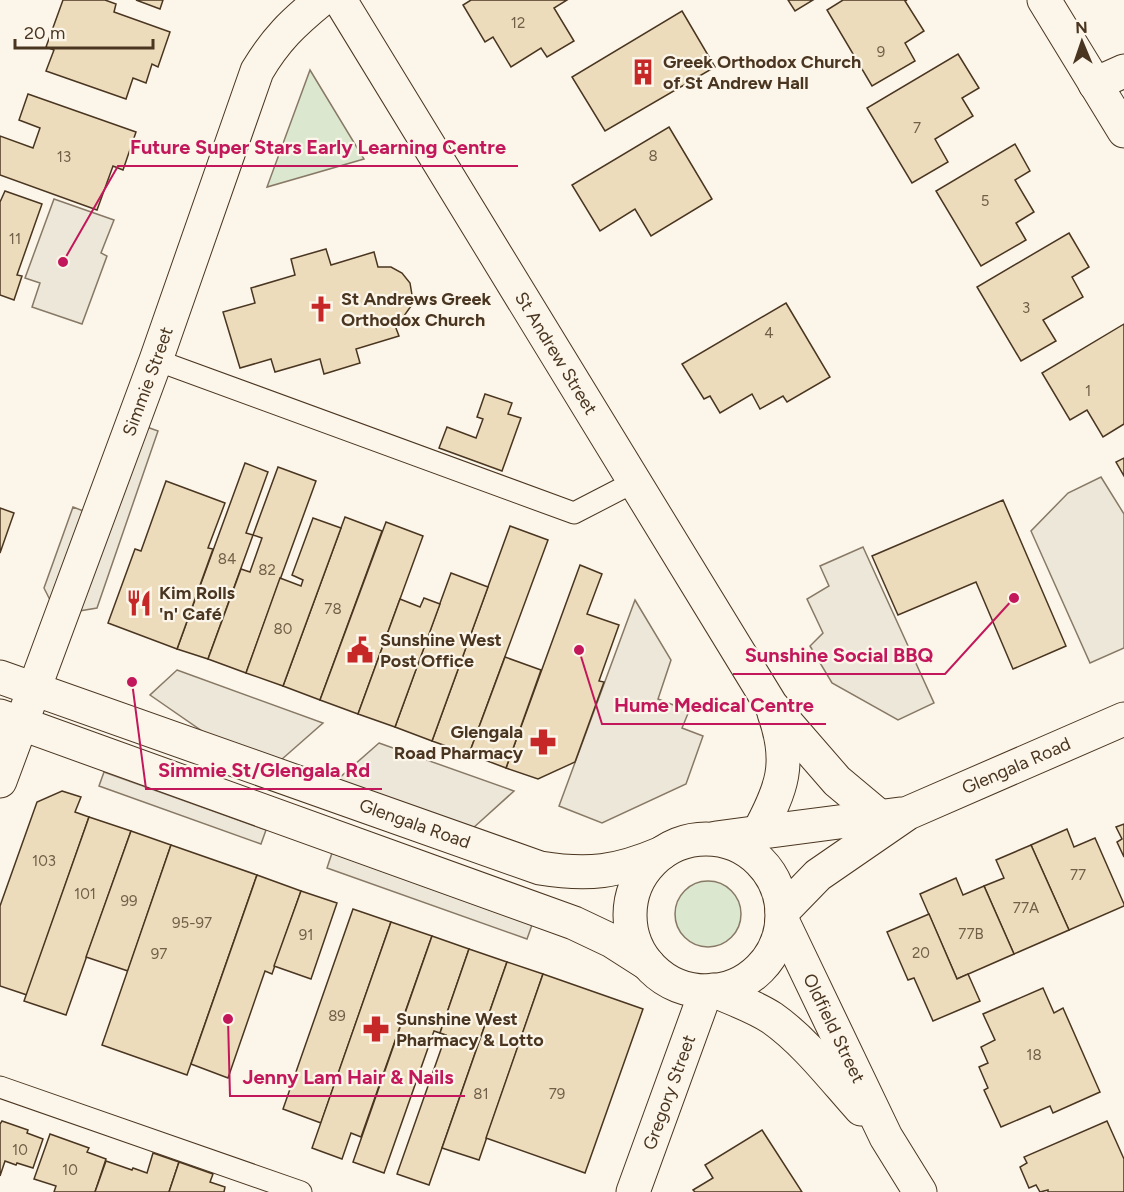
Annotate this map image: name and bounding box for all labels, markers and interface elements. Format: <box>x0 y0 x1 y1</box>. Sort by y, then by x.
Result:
scale bar <box>15 12 153 50</box>
north arrow <box>1052 12 1112 72</box>
house number: 12 <box>511 14 525 32</box>
text: N <box>1075 18 1088 37</box>
text: 20 m <box>24 22 65 44</box>
house number: 9 <box>877 43 885 61</box>
place label: Greek Orthodox Church of St Andrew Hall <box>663 51 861 94</box>
building icon: Greek Orthodox Church of St Andrew Hall <box>628 57 658 87</box>
house number: 7 <box>913 119 921 137</box>
callout: Future Super Stars Early Learning Centre <box>118 128 518 166</box>
text: Future Super Stars Early Learning Centre <box>130 135 506 159</box>
house number: 8 <box>648 147 658 165</box>
house number: 13 <box>57 148 71 166</box>
house number: 5 <box>981 192 989 210</box>
house number: 11 <box>9 230 21 248</box>
place label: St Andrews Greek Orthodox Church <box>341 288 491 331</box>
street label: St Andrew Street <box>510 288 602 419</box>
church icon: St Andrews Greek Orthodox Church <box>306 294 336 324</box>
house number: 3 <box>1022 299 1030 317</box>
street label: Simmie Street <box>118 324 178 439</box>
house number: 4 <box>764 324 774 342</box>
house number: 1 <box>1085 382 1091 400</box>
house number: 84 <box>218 550 236 568</box>
house number: 82 <box>258 561 276 579</box>
place label: Kim Rolls 'n' Café <box>159 582 236 625</box>
restaurant icon: Kim Rolls 'n' Café <box>124 588 154 618</box>
house number: 78 <box>324 600 342 618</box>
house number: 80 <box>274 620 292 638</box>
place label: Sunshine West Post Office <box>380 629 502 672</box>
public building icon: Sunshine West Post Office <box>345 635 375 665</box>
callout: Sunshine Social BBQ <box>733 636 945 674</box>
text: Sunshine Social BBQ <box>745 643 933 667</box>
callout: Hume Medical Centre <box>602 686 826 724</box>
text: Hume Medical Centre <box>614 693 814 717</box>
place label: Glengala Road Pharmacy <box>394 721 524 764</box>
pharmacy icon: Glengala Road Pharmacy <box>528 727 558 757</box>
street label: Glengala Road <box>959 733 1074 799</box>
callout: Simmie St/Glengala Rd <box>146 751 382 789</box>
text: Simmie St/Glengala Rd <box>158 758 370 782</box>
street label: Glengala Road <box>356 794 473 853</box>
house number: 103 <box>32 852 56 870</box>
house number: 77 <box>1070 866 1086 884</box>
house number: 101 <box>74 885 96 903</box>
house number: 99 <box>121 892 137 910</box>
house number: 77A <box>1013 899 1039 917</box>
house number: 95-97 <box>172 914 212 932</box>
house number: 77B <box>958 925 984 943</box>
house number: 91 <box>299 926 313 944</box>
house number: 20 <box>912 944 930 962</box>
house number: 97 <box>151 945 167 963</box>
street label: Oldfield Street <box>798 970 869 1087</box>
house number: 89 <box>328 1007 346 1025</box>
place label: Sunshine West Pharmacy & Lotto <box>396 1008 544 1051</box>
pharmacy icon: Sunshine West Pharmacy & Lotto <box>361 1014 391 1044</box>
street label: Gregory Street <box>638 1032 700 1153</box>
house number: 18 <box>1026 1046 1042 1064</box>
callout: Jenny Lam Hair & Nails <box>230 1058 465 1096</box>
text: Jenny Lam Hair & Nails <box>243 1065 453 1089</box>
house number: 81 <box>473 1085 489 1103</box>
house number: 79 <box>549 1085 565 1103</box>
house number: 10 <box>12 1141 28 1159</box>
house number: 10 <box>62 1161 78 1179</box>

